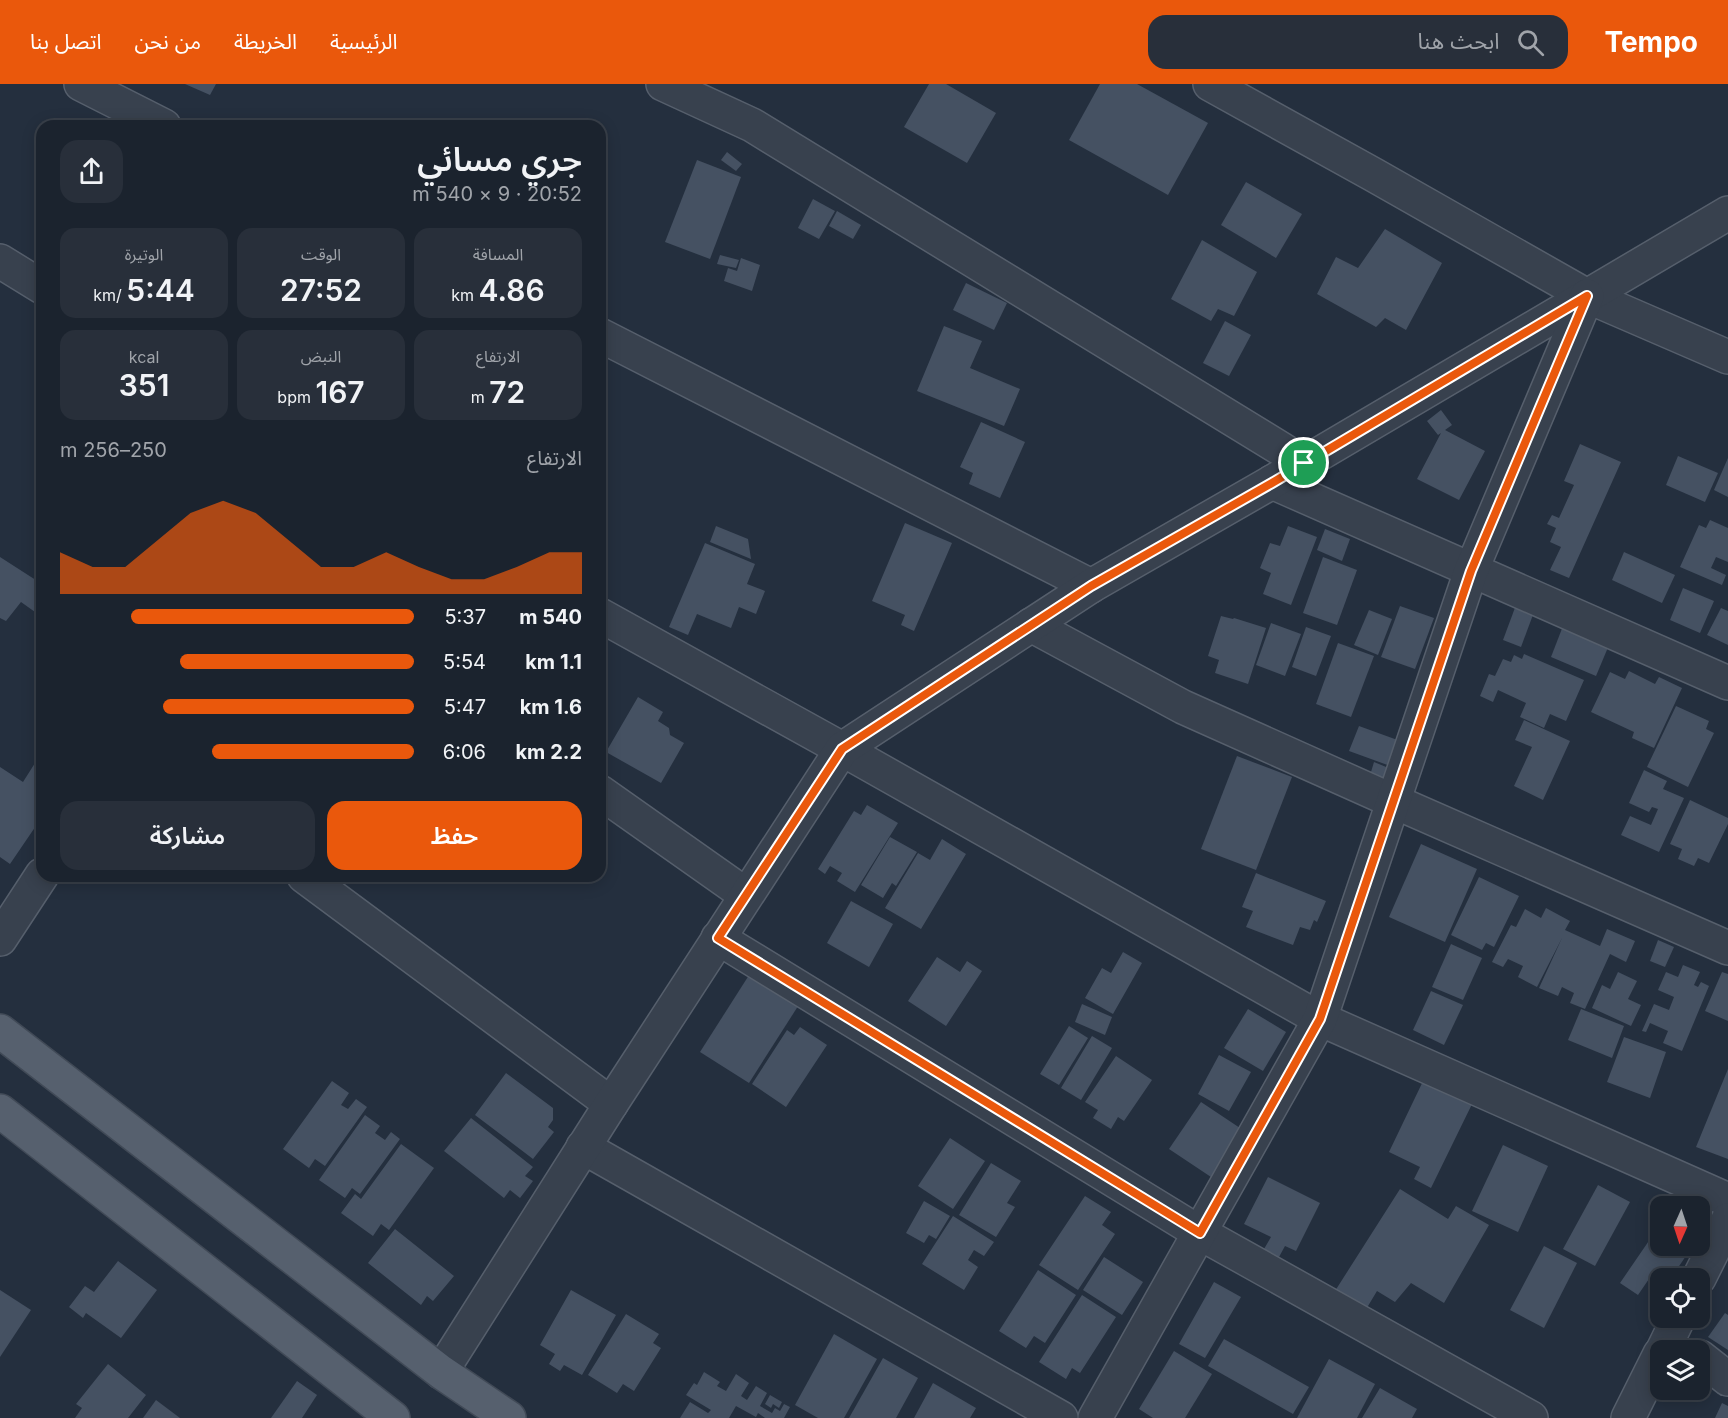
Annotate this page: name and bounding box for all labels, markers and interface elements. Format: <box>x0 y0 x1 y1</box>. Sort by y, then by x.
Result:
search box <box>1148 15 1568 69</box>
text: Tempo <box>1604 25 1698 59</box>
icon: search <box>1514 26 1547 59</box>
text: ابحث هنا <box>1417 28 1499 54</box>
text: اتصل بنا <box>30 29 101 54</box>
text: من نحن <box>134 29 201 54</box>
text: الخريطة <box>234 29 297 54</box>
text: الرئيسية <box>330 29 397 54</box>
text: جري مسائي <box>417 139 582 179</box>
button: share <box>60 140 123 203</box>
text: 20:52 · 9 × 540 m <box>412 182 582 206</box>
text: الوتيرة <box>125 244 163 264</box>
text: الوقت <box>301 244 341 264</box>
text: المسافة <box>473 244 523 264</box>
text: 5:44 <box>126 272 195 308</box>
text: 27:52 <box>280 272 362 308</box>
text: 4.86 <box>479 272 545 308</box>
text: /km <box>93 285 126 305</box>
text: km <box>451 285 479 305</box>
text: النبض <box>301 346 341 366</box>
text: الارتفاع <box>476 346 520 366</box>
text: kcal <box>129 347 159 367</box>
text: 351 <box>119 367 169 403</box>
text: 167 <box>315 374 365 410</box>
text: 72 <box>489 374 525 410</box>
text: bpm <box>277 387 315 407</box>
text: m <box>471 387 489 407</box>
pin <box>1278 437 1329 488</box>
text: 250–256 m <box>60 438 167 462</box>
text: الارتفاع <box>527 446 582 470</box>
icon: arrive <box>1287 446 1320 479</box>
text: 5:37 <box>444 605 486 629</box>
text: 540 m <box>519 605 582 629</box>
text: 5:54 <box>443 650 486 674</box>
text: 1.1 km <box>525 650 582 674</box>
text: 5:47 <box>444 695 486 719</box>
text: 1.6 km <box>520 695 582 719</box>
text: 6:06 <box>443 740 486 764</box>
text: 2.2 km <box>516 740 582 764</box>
button: مشاركة <box>60 801 315 870</box>
button: حفظ <box>327 801 582 870</box>
north arrow <box>1650 1196 1710 1256</box>
map controls <box>1650 1196 1710 1400</box>
button: locate <box>1650 1268 1710 1328</box>
button: layers <box>1650 1340 1710 1400</box>

